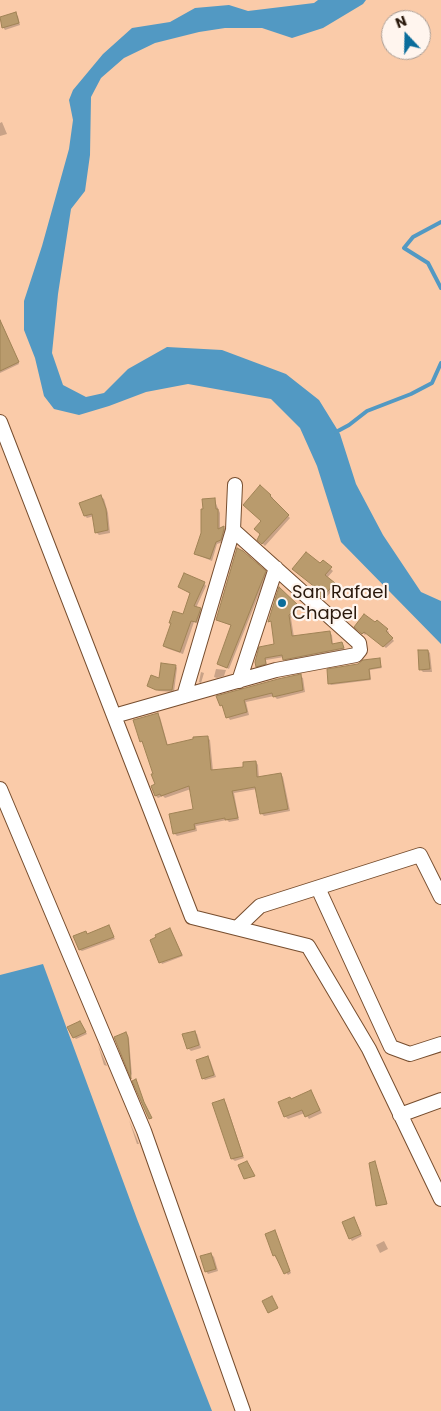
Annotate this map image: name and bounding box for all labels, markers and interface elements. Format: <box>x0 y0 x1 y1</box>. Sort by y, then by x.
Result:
north arrow <box>381 10 431 60</box>
text: N <box>392 11 409 33</box>
place label: San Rafael Chapel <box>292 582 388 624</box>
marker: San Rafael Chapel <box>276 597 288 609</box>

